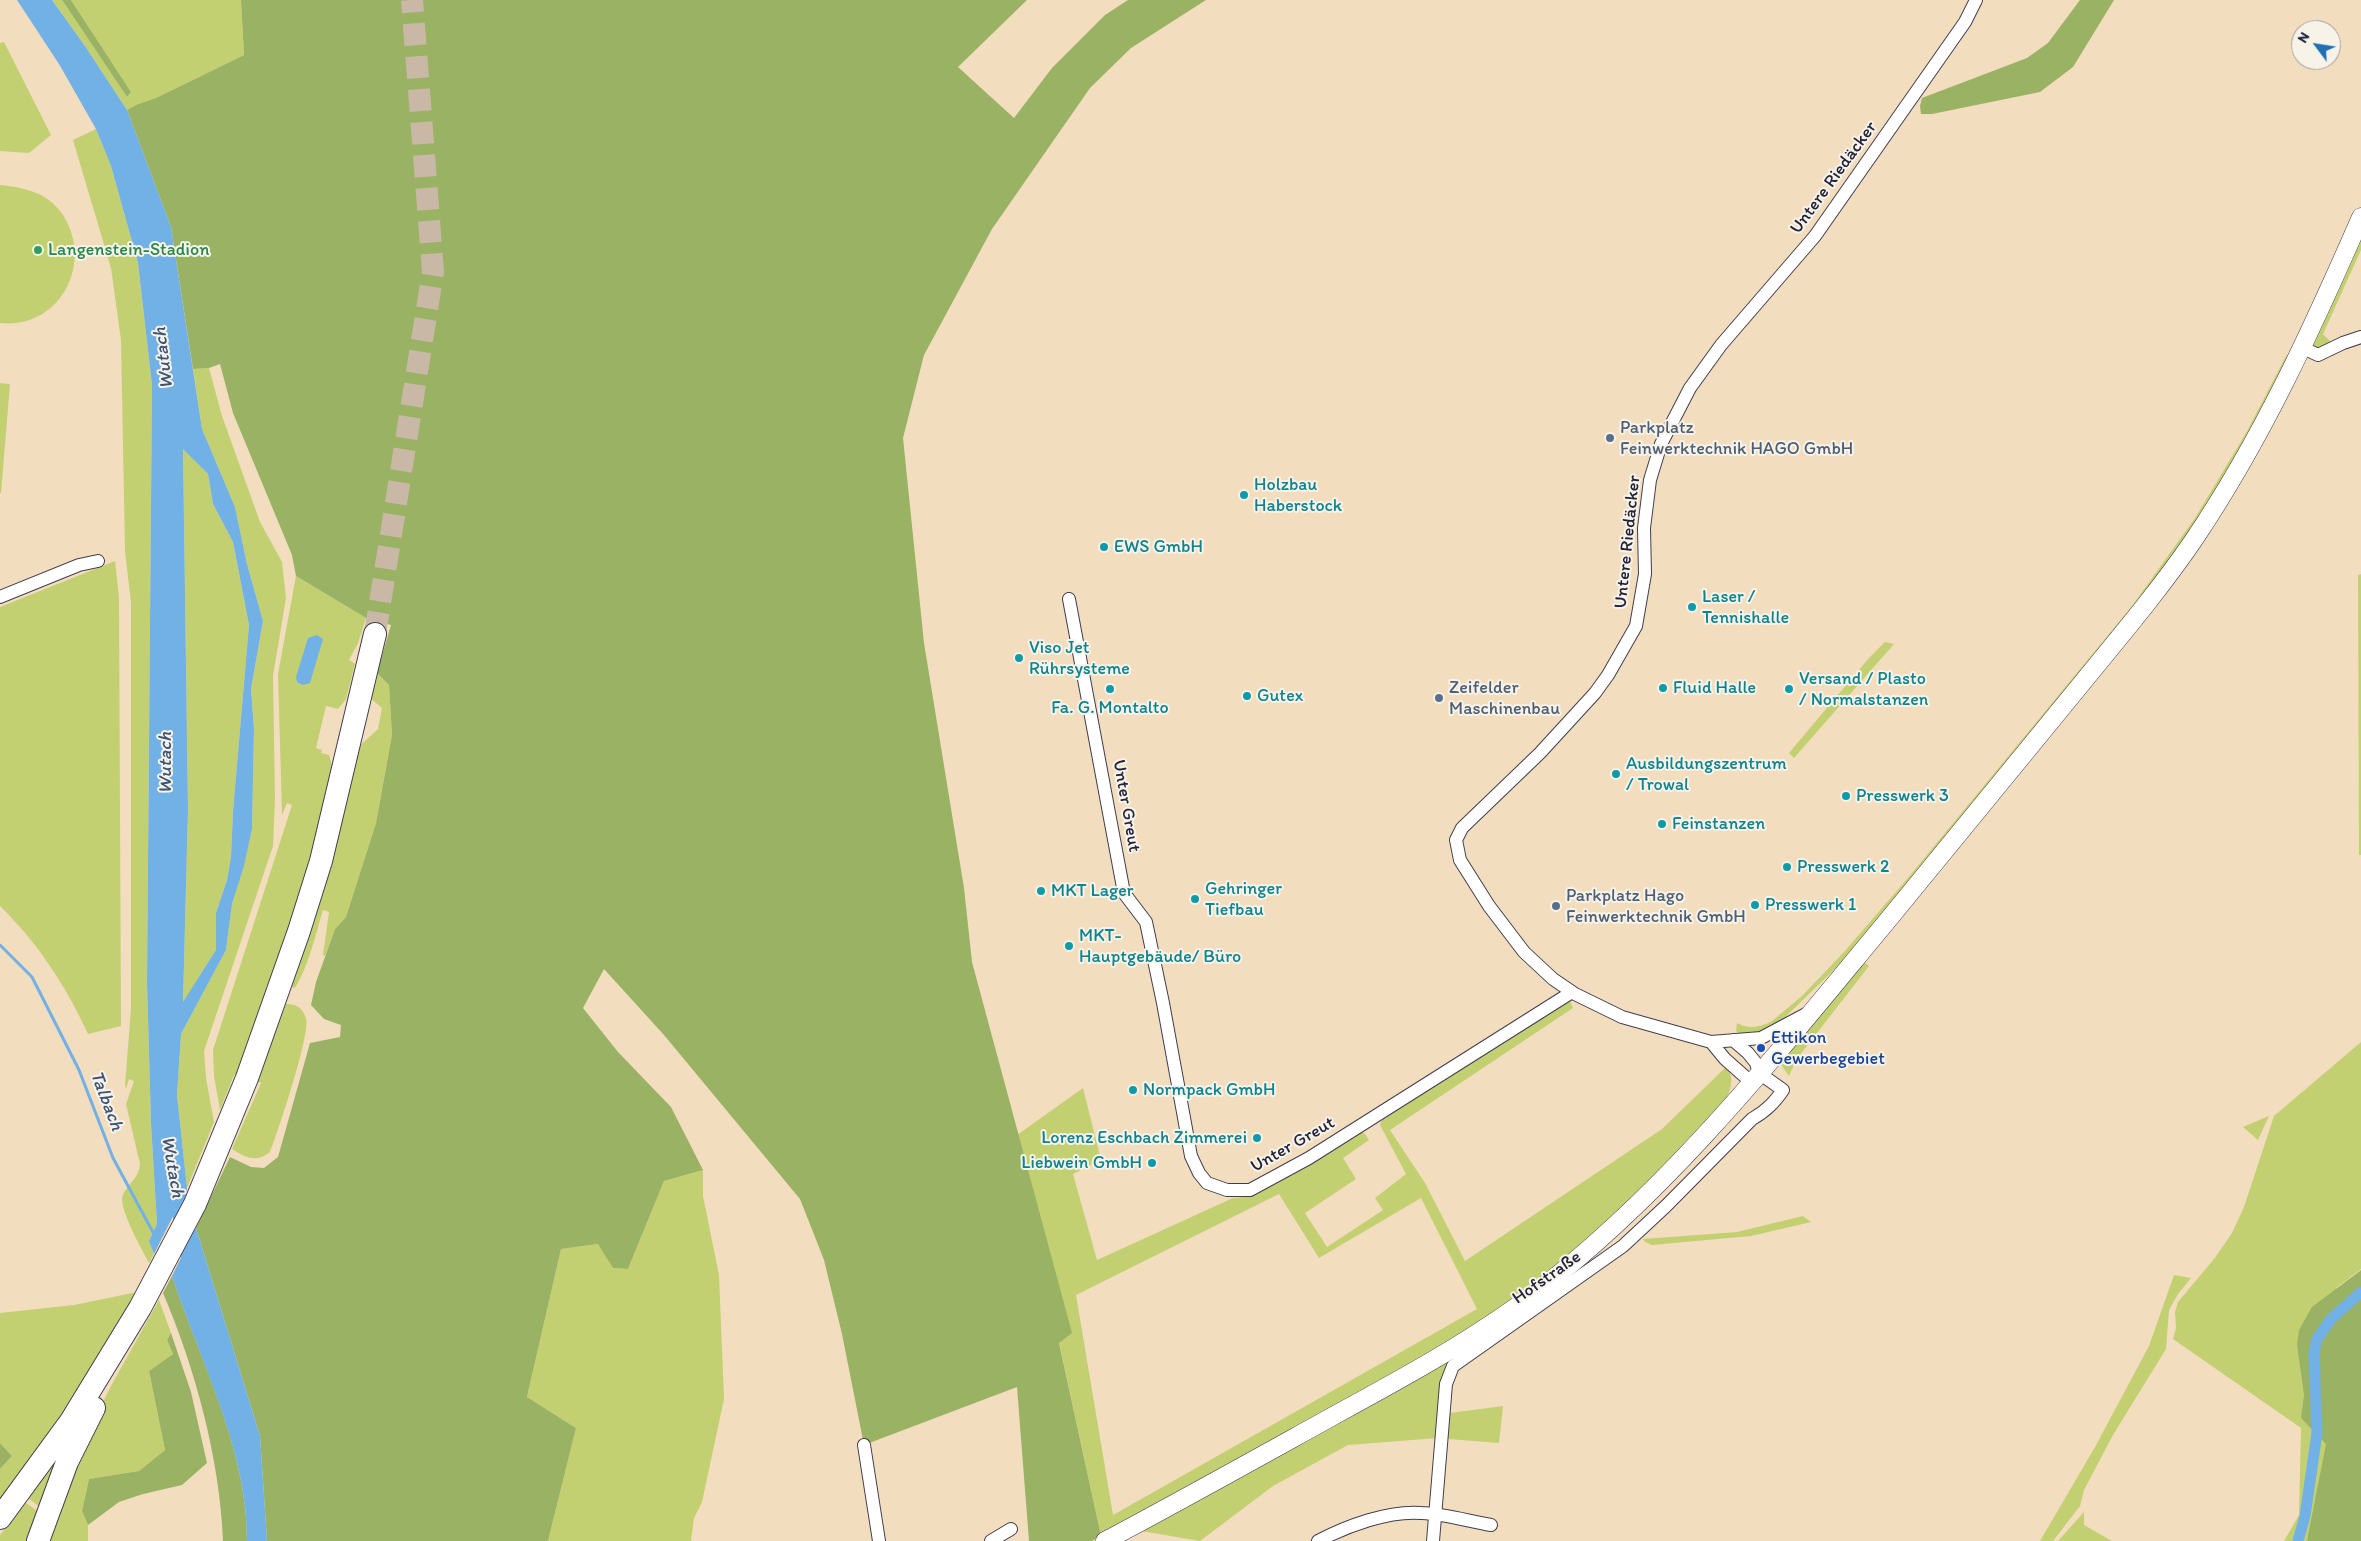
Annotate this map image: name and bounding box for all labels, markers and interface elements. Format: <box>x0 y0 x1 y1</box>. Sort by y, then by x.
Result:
north arrow <box>2291 20 2341 70</box>
text: N <box>2294 29 2313 46</box>
street label: Untere Riedäcker <box>1786 118 1882 238</box>
place label: Langenstein-Stadion <box>48 239 209 261</box>
marker: Langenstein-Stadion <box>32 244 44 256</box>
water label: Wutach <box>149 326 179 390</box>
place label: Parkplatz Feinwerktechnik HAGO GmbH <box>1620 417 1853 459</box>
marker: Parkplatz Feinwerktechnik HAGO GmbH <box>1604 432 1616 444</box>
place label: Holzbau Haberstock <box>1254 474 1342 516</box>
street label: Untere Riedäcker <box>1610 474 1646 610</box>
marker: Holzbau Haberstock <box>1238 489 1250 501</box>
place label: EWS GmbH <box>1114 536 1203 558</box>
marker: EWS GmbH <box>1098 541 1110 553</box>
place label: Laser / Tennishalle <box>1702 586 1789 628</box>
marker: Laser / Tennishalle <box>1686 601 1698 613</box>
place label: Viso Jet Rührsysteme <box>1029 637 1130 680</box>
marker: Viso Jet Rührsysteme <box>1013 652 1025 664</box>
place label: Versand / Plasto / Normalstanzen <box>1799 668 1928 711</box>
place label: Zeifelder Maschinenbau <box>1449 677 1560 720</box>
place label: Fluid Halle <box>1673 677 1756 699</box>
marker: Fluid Halle <box>1657 682 1669 694</box>
marker: Fa. G. Montalto <box>1104 683 1116 695</box>
marker: Versand / Plasto / Normalstanzen <box>1783 683 1795 695</box>
place label: Gutex <box>1257 685 1303 707</box>
marker: Gutex <box>1241 690 1253 702</box>
marker: Zeifelder Maschinenbau <box>1433 692 1445 704</box>
place label: Fa. G. Montalto <box>1051 697 1169 719</box>
water label: Wutach <box>155 732 177 794</box>
place label: Ausbildungszentrum / Trowal <box>1626 753 1787 796</box>
street label: Unter Greut <box>1107 758 1145 854</box>
marker: Ausbildungszentrum / Trowal <box>1610 768 1622 780</box>
place label: Presswerk 3 <box>1856 785 1949 807</box>
marker: Presswerk 3 <box>1840 790 1852 802</box>
place label: Feinstanzen <box>1672 813 1765 835</box>
marker: Feinstanzen <box>1656 818 1668 830</box>
place label: Presswerk 2 <box>1797 856 1890 878</box>
marker: Presswerk 2 <box>1781 861 1793 873</box>
place label: Gehringer Tiefbau <box>1205 878 1282 921</box>
place label: MKT Lager <box>1051 880 1134 902</box>
marker: MKT Lager <box>1035 885 1047 897</box>
place label: Parkplatz Hago Feinwerktechnik GmbH <box>1566 885 1746 928</box>
marker: Gehringer Tiefbau <box>1189 893 1201 905</box>
place label: Presswerk 1 <box>1765 894 1856 916</box>
marker: Presswerk 1 <box>1749 899 1761 911</box>
marker: Parkplatz Hago Feinwerktechnik GmbH <box>1550 900 1562 912</box>
place label: MKT- Hauptgebäude/ Büro <box>1079 925 1241 968</box>
marker: MKT- Hauptgebäude/ Büro <box>1063 940 1075 952</box>
place label: Ettikon Gewerbegebiet <box>1771 1027 1885 1070</box>
marker: Ettikon Gewerbegebiet <box>1755 1042 1767 1054</box>
water label: Talbach <box>84 1068 128 1134</box>
place label: Normpack GmbH <box>1143 1079 1275 1101</box>
marker: Normpack GmbH <box>1127 1084 1139 1096</box>
street label: Unter Greut <box>1247 1112 1339 1178</box>
place label: Lorenz Eschbach Zimmerei <box>1041 1127 1247 1149</box>
marker: Lorenz Eschbach Zimmerei <box>1251 1132 1263 1144</box>
water label: Wutach <box>155 1134 189 1200</box>
place label: Liebwein GmbH <box>1021 1152 1142 1174</box>
marker: Liebwein GmbH <box>1146 1157 1158 1169</box>
street label: Hofstraße <box>1508 1247 1586 1309</box>

